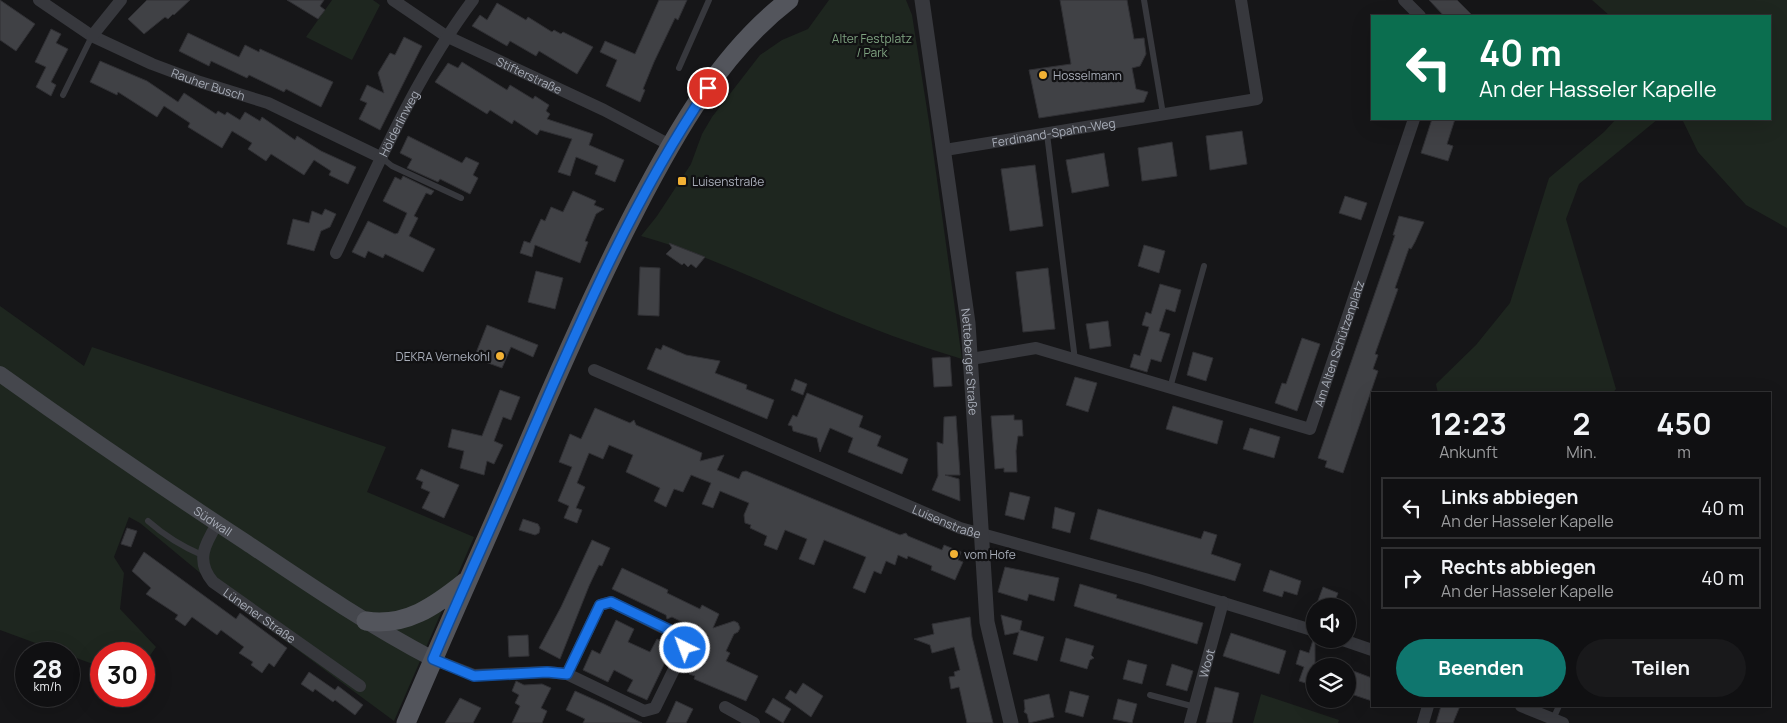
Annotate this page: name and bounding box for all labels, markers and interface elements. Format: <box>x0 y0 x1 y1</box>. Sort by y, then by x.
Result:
text: 40 m <box>1479 29 1562 77</box>
park label: Alter Festplatz / Park <box>832 30 912 61</box>
icon: left <box>1396 35 1461 100</box>
street label: Stifterstraße <box>493 52 565 98</box>
street label: Rauher Busch <box>169 64 247 104</box>
pin <box>687 67 729 109</box>
place label: Hosselmann <box>1053 67 1122 84</box>
marker: Hosselmann <box>1037 69 1049 81</box>
icon: arrive <box>694 74 722 102</box>
text: An der Hasseler Kapelle <box>1479 74 1717 104</box>
street label: Hölderlinweg <box>374 87 423 159</box>
street label: Ferdinand-Spahn-Weg <box>991 114 1116 151</box>
place label: Luisenstraße <box>692 173 764 190</box>
marker: Luisenstraße <box>676 175 688 187</box>
street label: Am Alten Schützenplatz <box>1310 278 1368 409</box>
street label: Netteberger Straße <box>957 307 982 416</box>
place label: DEKRA Vernekohl <box>396 348 490 365</box>
marker: DEKRA Vernekohl <box>494 350 506 362</box>
text: 12:23 <box>1430 403 1507 444</box>
text: 2 <box>1573 403 1590 444</box>
text: 450 <box>1656 403 1712 444</box>
text: Ankunft <box>1439 441 1498 463</box>
text: Min. <box>1566 441 1597 463</box>
text: m <box>1677 441 1691 463</box>
text: Links abbiegen <box>1441 484 1578 510</box>
icon: left <box>1398 494 1426 522</box>
text: 40 m <box>1701 495 1744 521</box>
street label: Luisenstraße <box>910 500 983 542</box>
street label: Südwall <box>191 502 236 540</box>
text: An der Hasseler Kapelle <box>1441 510 1614 532</box>
place label: vom Hofe <box>964 546 1016 563</box>
marker: vom Hofe <box>948 548 960 560</box>
text: Rechts abbiegen <box>1441 554 1596 580</box>
icon: right <box>1398 564 1426 592</box>
text: 40 m <box>1701 565 1744 591</box>
text: An der Hasseler Kapelle <box>1441 580 1614 602</box>
street label: Lünener Straße <box>220 584 300 647</box>
map controls <box>1306 598 1356 708</box>
button: sound <box>1306 598 1356 648</box>
position arrow <box>658 621 710 673</box>
button: Beenden <box>1396 639 1566 697</box>
button: Teilen <box>1576 639 1746 697</box>
speed limit sign: 30 <box>90 642 155 707</box>
street label: Woot <box>1194 647 1218 680</box>
text: 28 <box>32 651 63 686</box>
button: layers <box>1306 658 1356 708</box>
text: km/h <box>34 678 61 695</box>

